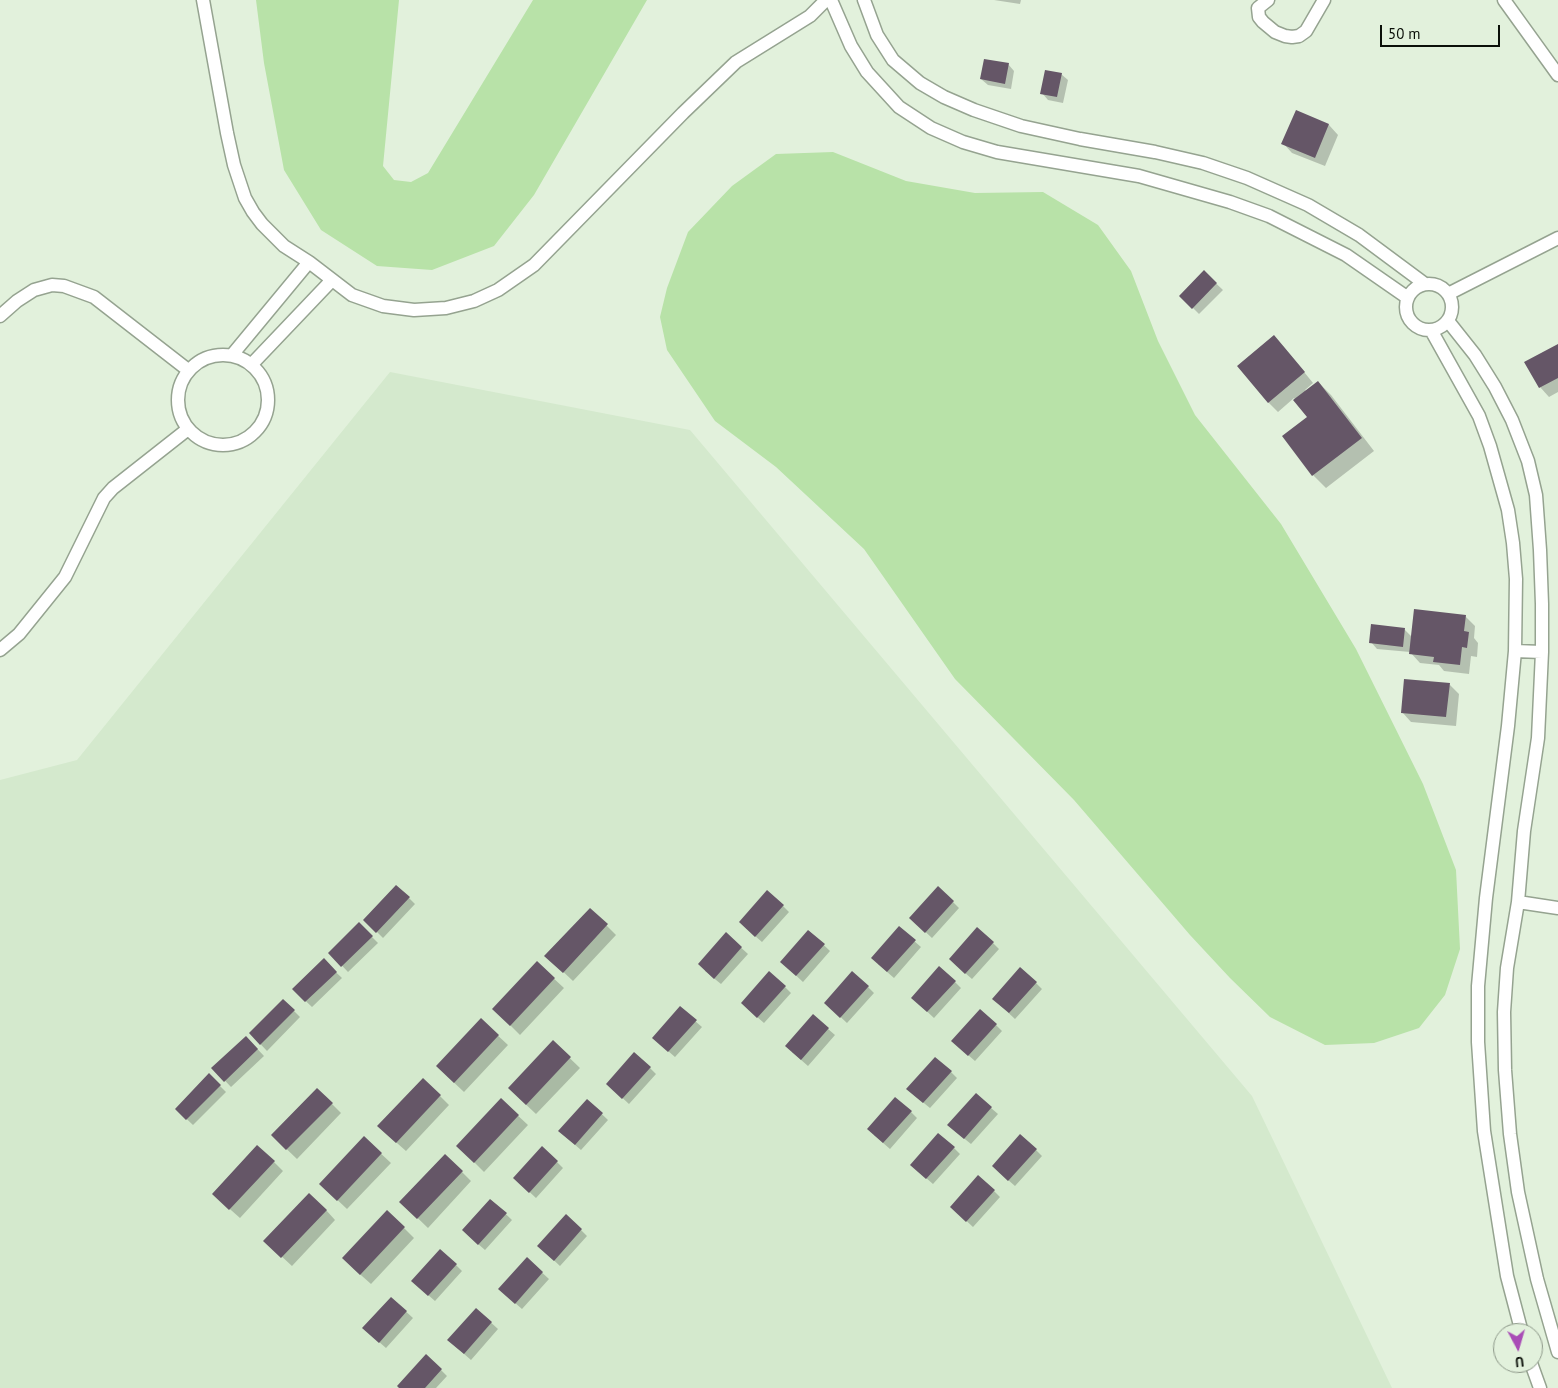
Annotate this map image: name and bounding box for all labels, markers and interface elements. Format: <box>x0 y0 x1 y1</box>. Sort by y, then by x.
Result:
scale bar <box>1383 15 1503 47</box>
text: 50 m <box>1388 24 1421 43</box>
north arrow <box>1493 1323 1543 1373</box>
text: U <box>1514 1353 1525 1371</box>

